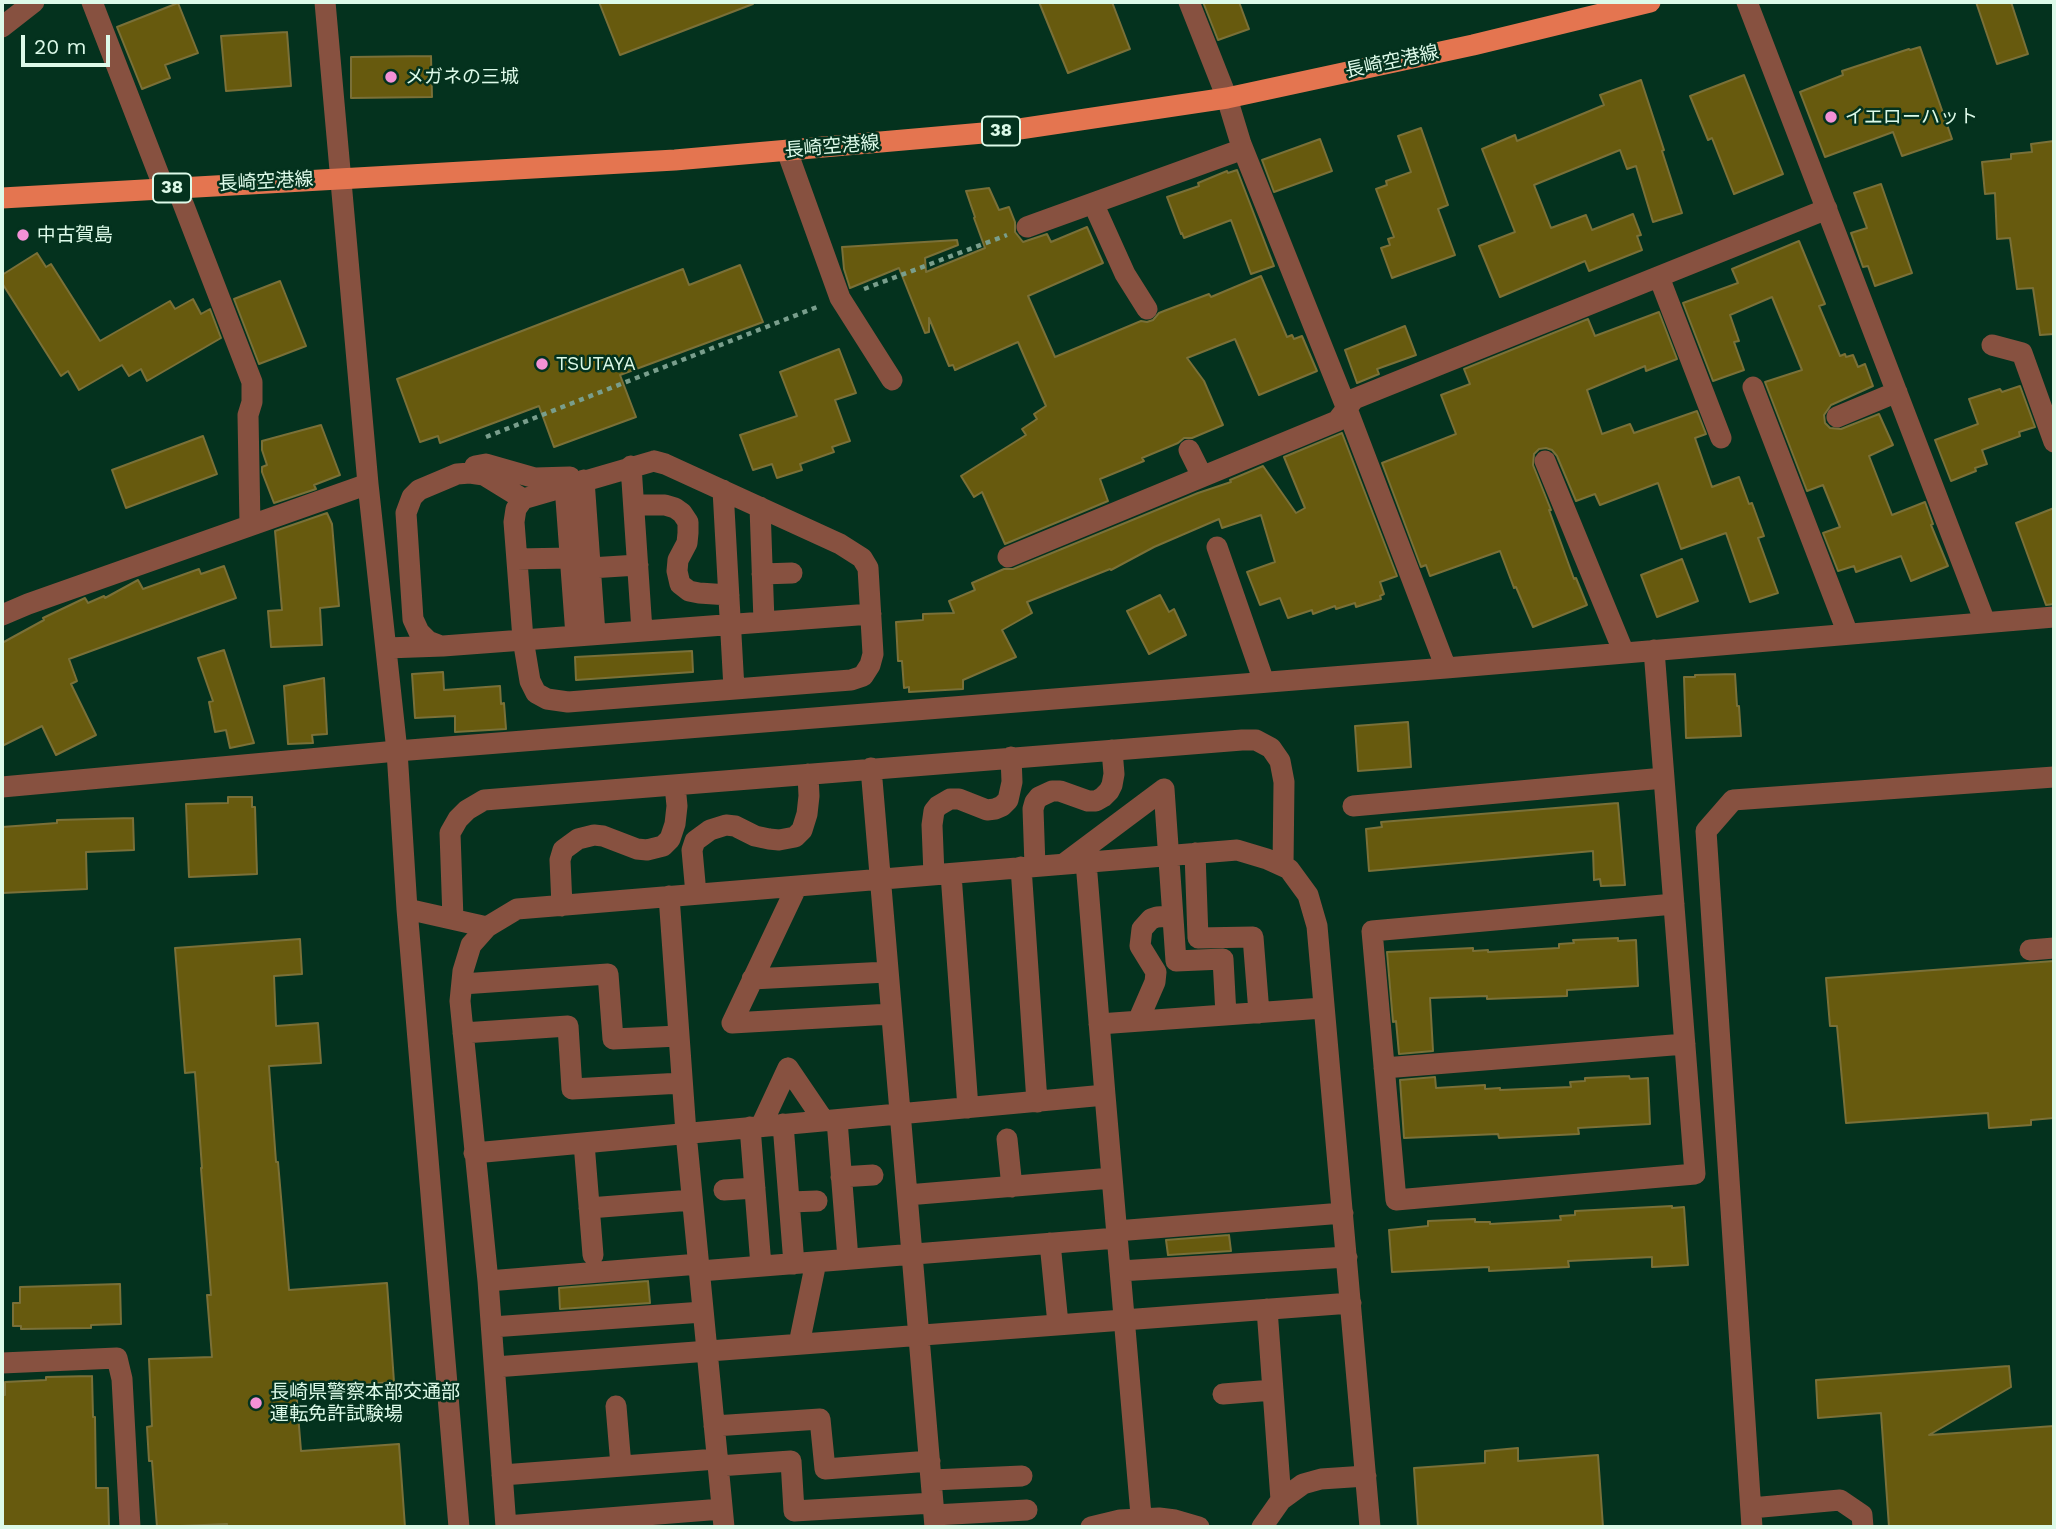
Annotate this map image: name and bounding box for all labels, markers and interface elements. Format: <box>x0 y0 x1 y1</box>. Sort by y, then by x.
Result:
scale bar <box>24 21 114 65</box>
text: 20 m <box>34 34 86 59</box>
street label: 長崎空港線 <box>1343 41 1441 83</box>
place label: メガネの三城 <box>405 66 519 88</box>
marker: メガネの三城 <box>383 69 399 85</box>
place label: イエローハット <box>1845 106 1978 128</box>
marker: イエローハット <box>1823 109 1839 125</box>
road number: 38 <box>982 116 1020 146</box>
street label: 長崎空港線 <box>784 132 880 162</box>
street label: 長崎空港線 <box>218 168 314 196</box>
road number: 38 <box>153 174 191 202</box>
place label: 中古賀島 <box>37 224 113 246</box>
marker: 中古賀島 <box>15 227 31 243</box>
place label: TSUTAYA <box>556 353 636 375</box>
marker: TSUTAYA <box>534 356 550 372</box>
place label: 長崎県警察本部交通部 運転免許試験場 <box>270 1381 460 1425</box>
marker: 長崎県警察本部交通部 運転免許試験場 <box>248 1395 264 1411</box>

